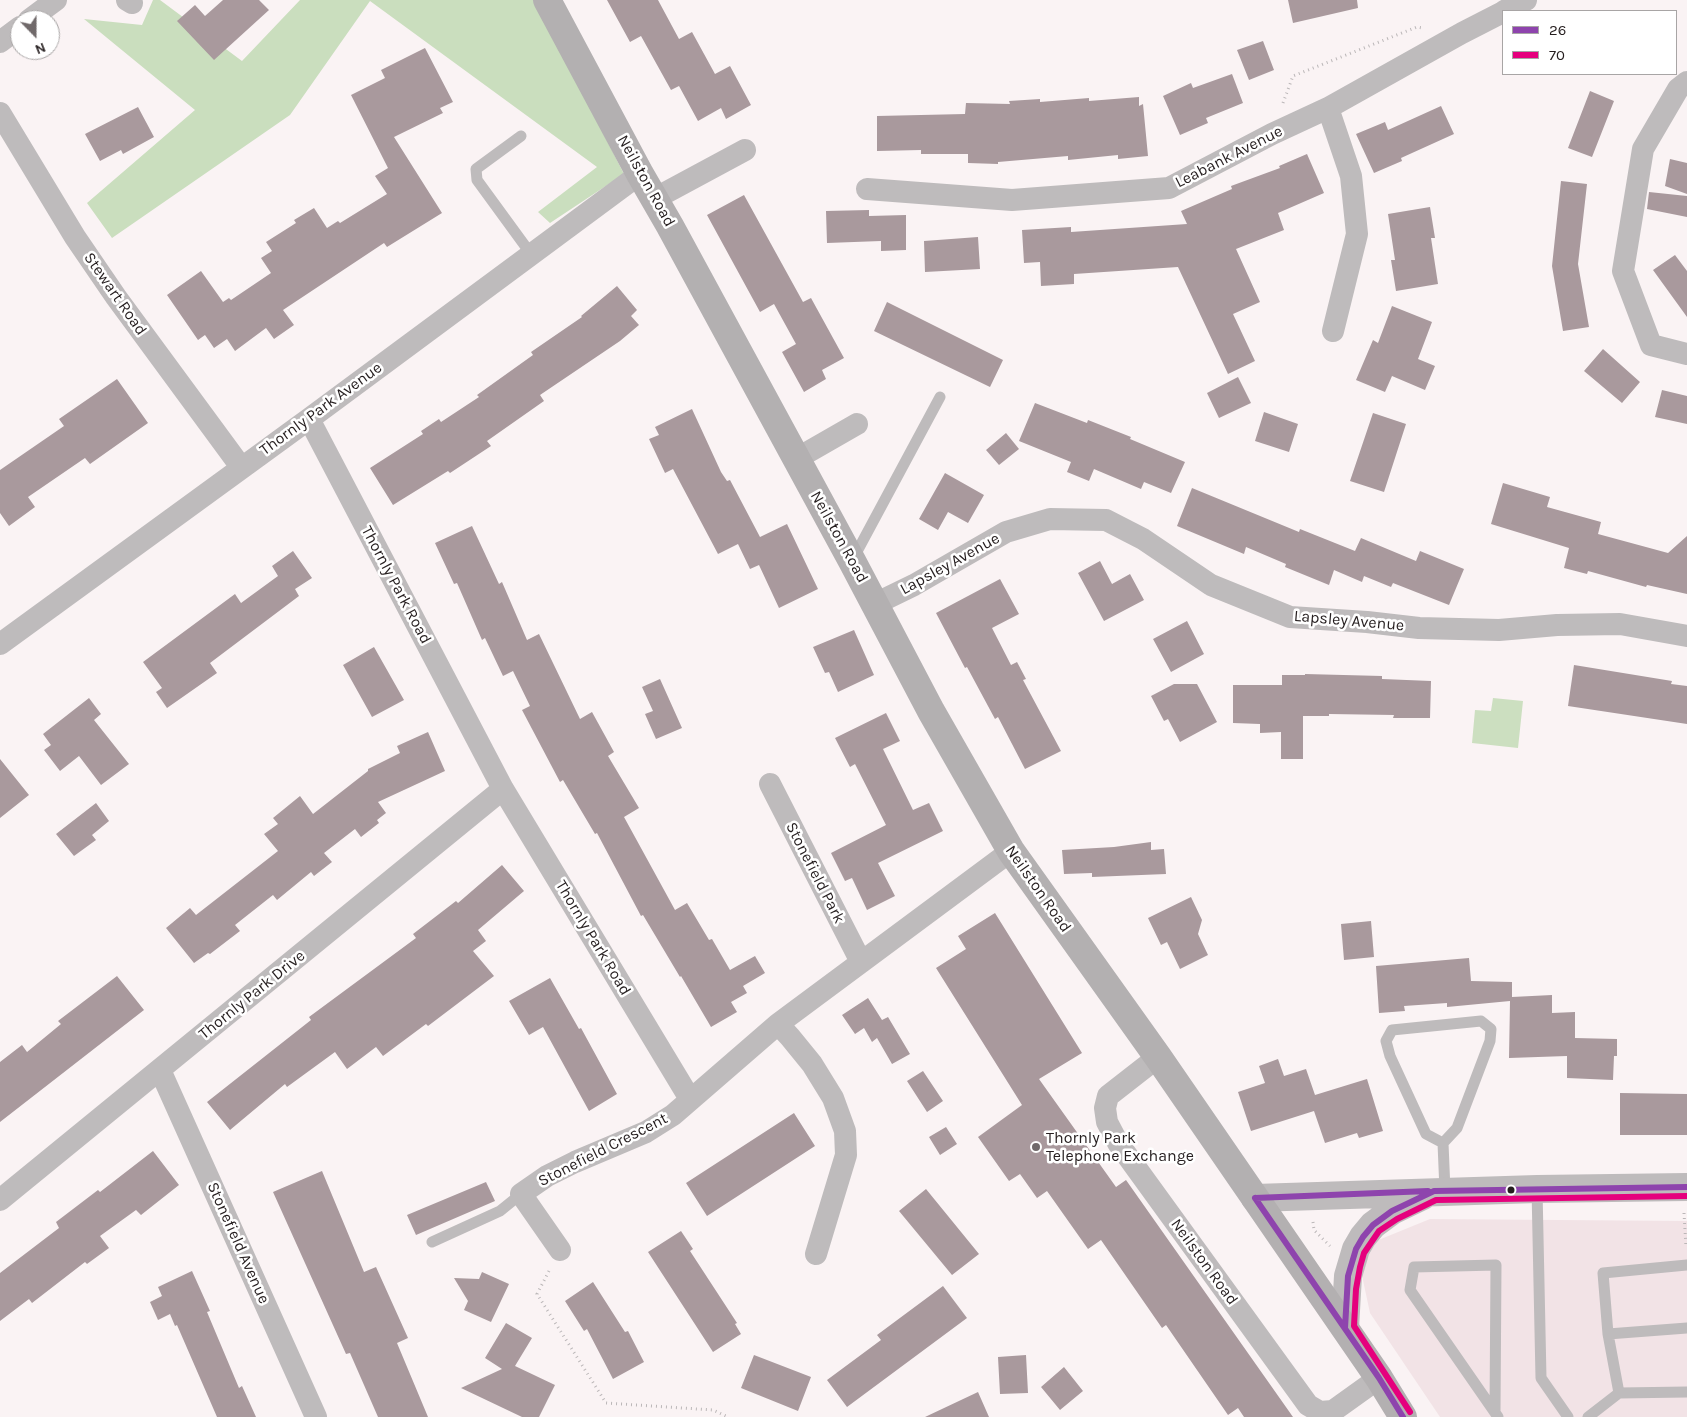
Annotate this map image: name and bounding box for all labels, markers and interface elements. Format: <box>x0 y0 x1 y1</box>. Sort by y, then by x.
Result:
north arrow <box>10 10 60 60</box>
legend <box>1502 10 1677 75</box>
text: 26 <box>1549 21 1566 39</box>
text: N <box>33 39 48 58</box>
text: 70 <box>1549 46 1565 64</box>
street label: Leabank Avenue <box>1172 122 1286 192</box>
street label: Neilston Road <box>613 132 679 230</box>
street label: Stewart Road <box>79 249 151 339</box>
street label: Thornly Park Avenue <box>256 358 386 460</box>
street label: Neilston Road <box>806 488 872 586</box>
street label: Thornly Park Road <box>357 523 435 647</box>
street label: Lapsley Avenue <box>897 529 1003 599</box>
street label: Lapsley Avenue <box>1293 607 1405 635</box>
street label: Stonefield Park <box>781 819 849 927</box>
street label: Neilston Road <box>1001 842 1075 936</box>
street label: Thornly Park Road <box>551 877 635 999</box>
street label: Thornly Park Drive <box>195 946 309 1044</box>
street label: Stonefield Crescent <box>535 1109 671 1191</box>
place label: Thornly Park Telephone Exchange <box>1046 1128 1194 1166</box>
marker: Thornly Park Telephone Exchange <box>1030 1141 1042 1153</box>
street label: Stonefield Avenue <box>203 1179 273 1307</box>
unlabelled marker <box>1506 1185 1516 1195</box>
street label: Neilston Road <box>1166 1215 1242 1309</box>

